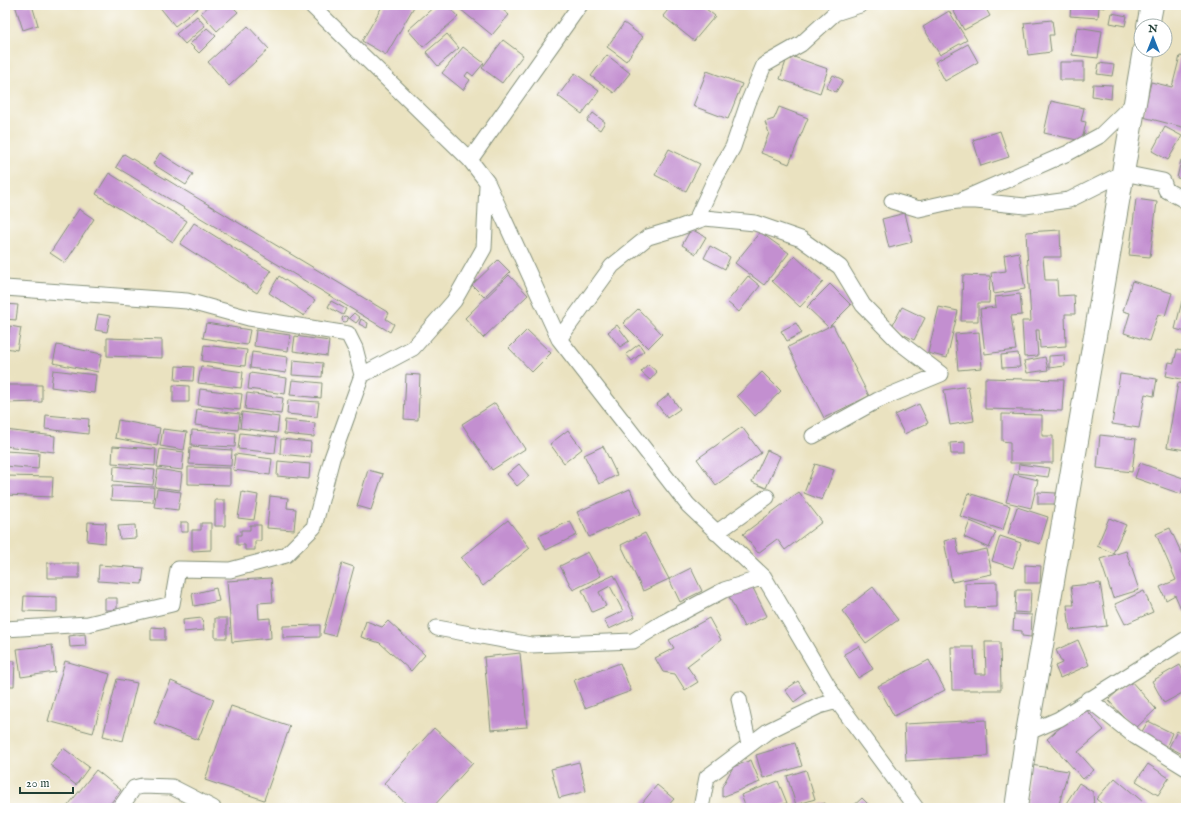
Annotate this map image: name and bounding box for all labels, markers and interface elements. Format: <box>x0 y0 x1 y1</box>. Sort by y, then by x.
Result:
north arrow <box>1133 18 1173 58</box>
text: N <box>1147 22 1158 36</box>
scale bar <box>20 769 73 795</box>
text: 20 m <box>26 776 49 791</box>

